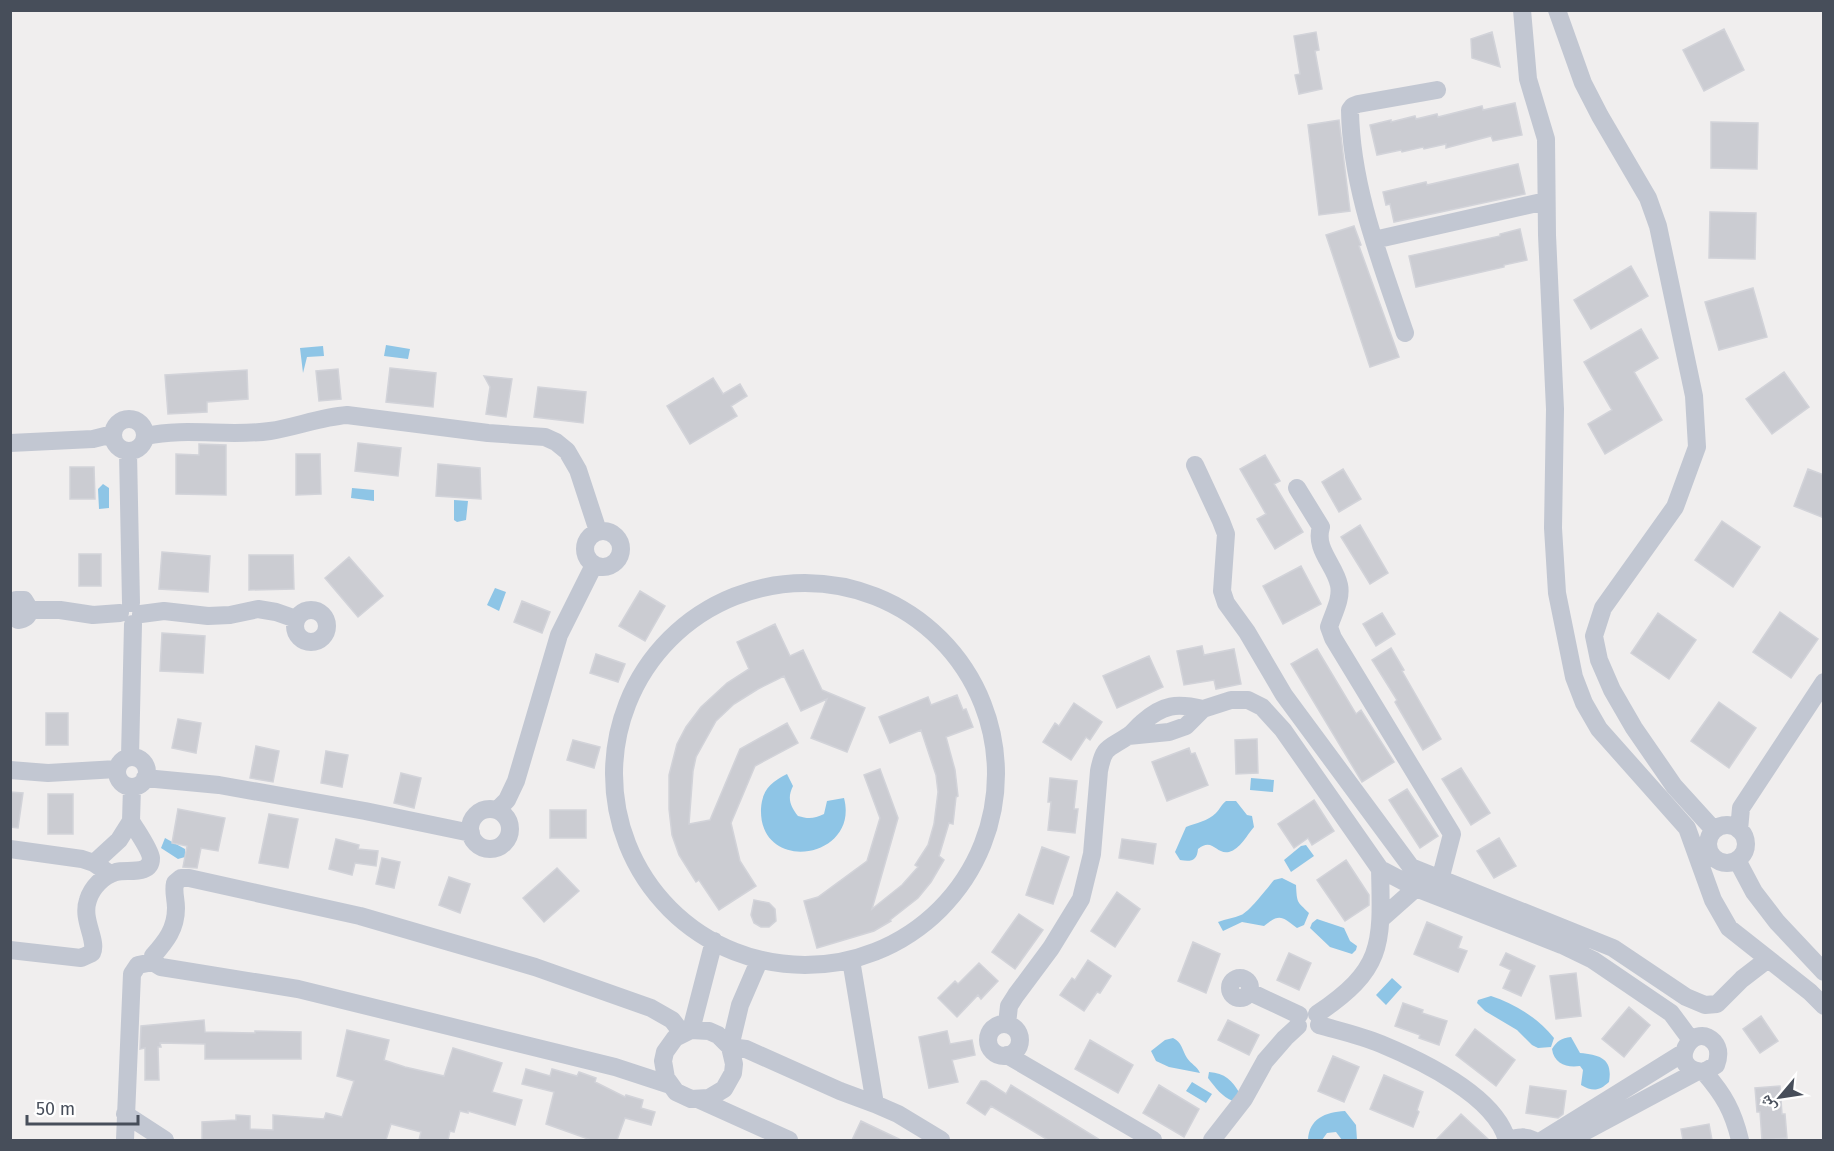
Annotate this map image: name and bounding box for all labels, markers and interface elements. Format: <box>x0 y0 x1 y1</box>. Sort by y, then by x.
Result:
north arrow <box>1750 1067 1810 1127</box>
scale bar <box>27 1088 138 1126</box>
text: ش <box>1755 1092 1780 1116</box>
text: 50 m <box>36 1098 75 1120</box>

